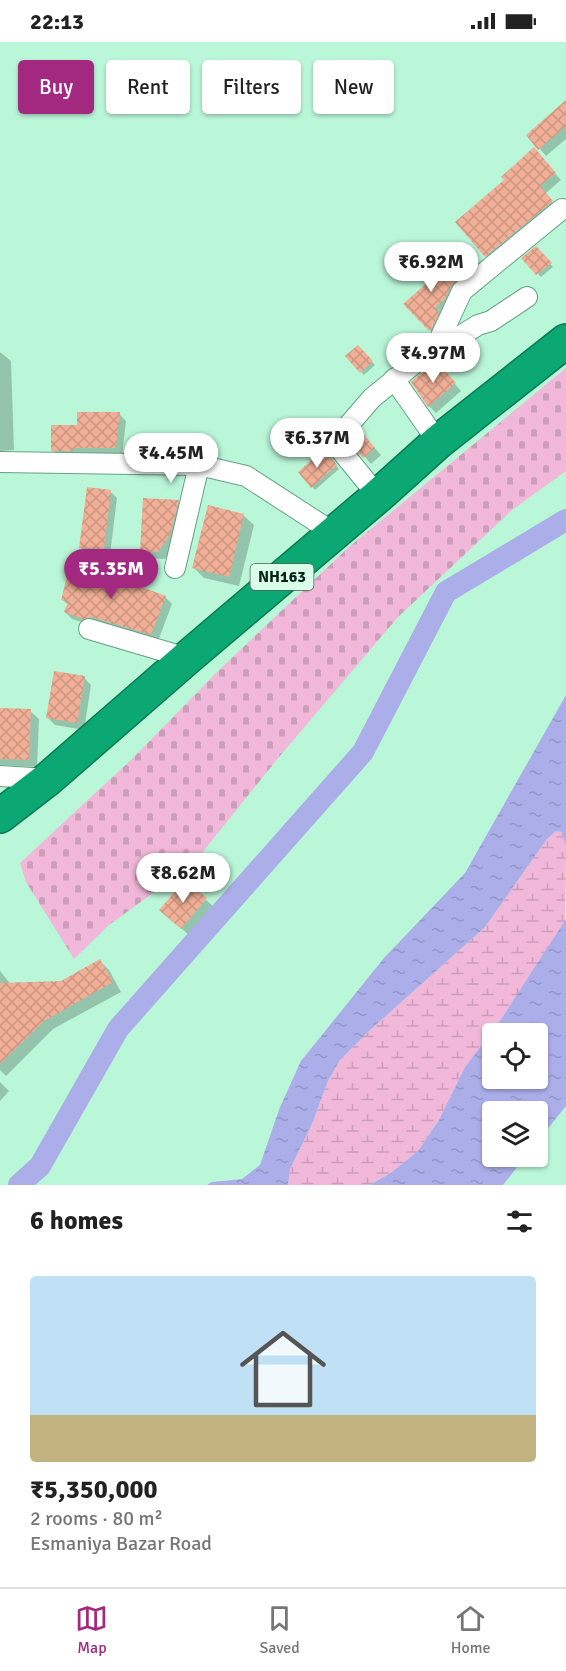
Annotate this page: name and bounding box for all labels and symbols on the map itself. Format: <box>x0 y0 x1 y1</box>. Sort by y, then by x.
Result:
pin: ₹6.92M <box>382 242 480 293</box>
pin: ₹4.97M <box>384 333 482 384</box>
pin: ₹6.37M <box>268 418 366 469</box>
pin: ₹4.45M <box>122 433 220 484</box>
pin: ₹5.35M <box>62 549 160 600</box>
road number: NH163 <box>250 564 314 590</box>
pin: ₹8.62M <box>134 853 232 904</box>

